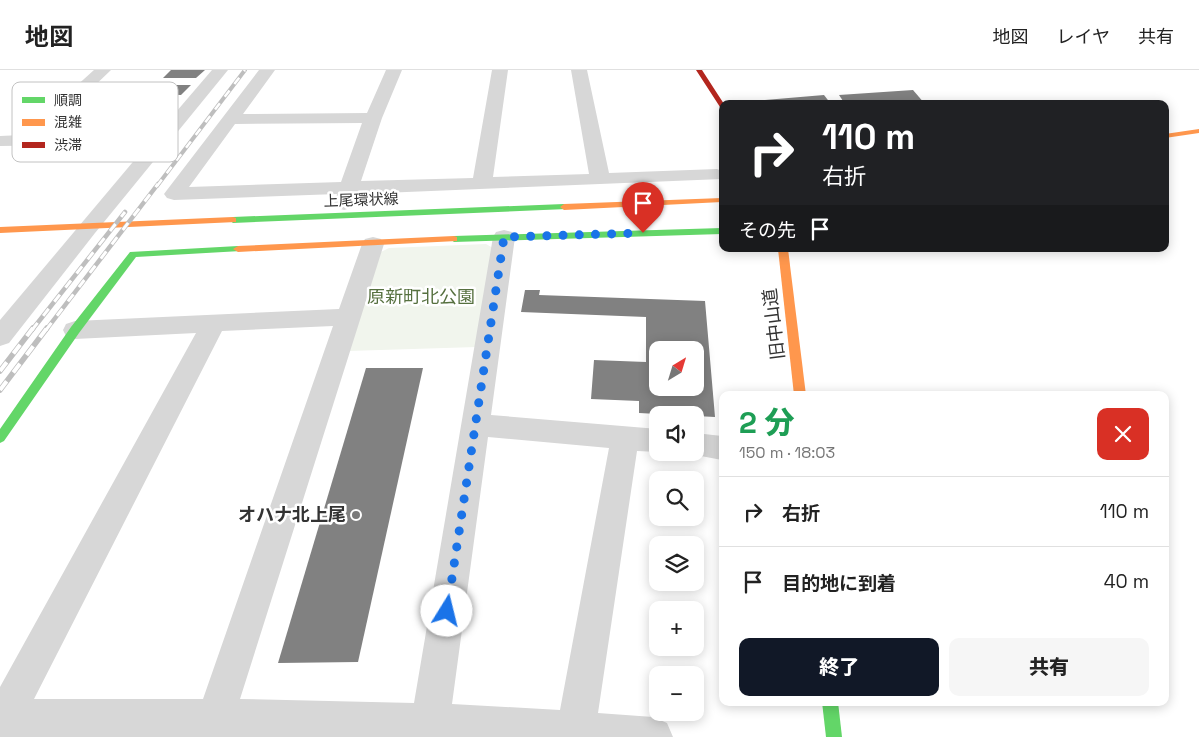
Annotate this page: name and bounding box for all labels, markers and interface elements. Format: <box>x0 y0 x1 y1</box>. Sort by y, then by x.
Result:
text: 地図 <box>25 21 73 52</box>
text: 地図 <box>993 25 1029 48</box>
text: レイヤ <box>1057 25 1110 48</box>
text: 共有 <box>1138 25 1174 48</box>
legend <box>12 82 178 162</box>
text: 順調 <box>54 91 82 109</box>
text: 混雑 <box>54 113 82 131</box>
text: 110 m <box>822 115 915 159</box>
icon: right <box>739 120 804 185</box>
text: 渋滞 <box>54 136 82 154</box>
text: 右折 <box>822 162 866 190</box>
pin <box>622 182 664 233</box>
street label: 上尾環状線 <box>323 189 399 210</box>
icon: arrive <box>629 189 657 217</box>
icon: arrive <box>806 215 834 243</box>
text: その先 <box>739 218 796 243</box>
park label: 原新町北公園 <box>367 285 475 308</box>
street label: 旧中山道 <box>758 287 789 361</box>
north arrow <box>649 341 704 396</box>
map controls <box>649 341 704 721</box>
text: 2 分 <box>739 403 794 442</box>
button: sound <box>649 406 704 461</box>
button: close <box>1097 408 1149 460</box>
text: 150 m · 18:03 <box>739 442 835 463</box>
button: search <box>649 471 704 526</box>
icon: right <box>739 498 767 526</box>
text: 110 m <box>1100 499 1149 524</box>
text: 右折 <box>782 501 820 526</box>
place label: オハナ北上尾 <box>238 503 346 526</box>
marker: オハナ北上尾 <box>350 509 362 521</box>
button: layers <box>649 536 704 591</box>
icon: arrive <box>739 568 767 596</box>
text: 40 m <box>1104 569 1149 594</box>
text: 目的地に到着 <box>782 571 896 596</box>
position arrow <box>420 584 472 636</box>
button: + <box>649 601 704 656</box>
button: 終了 <box>739 638 939 696</box>
button: 共有 <box>949 638 1149 696</box>
button: − <box>649 666 704 721</box>

